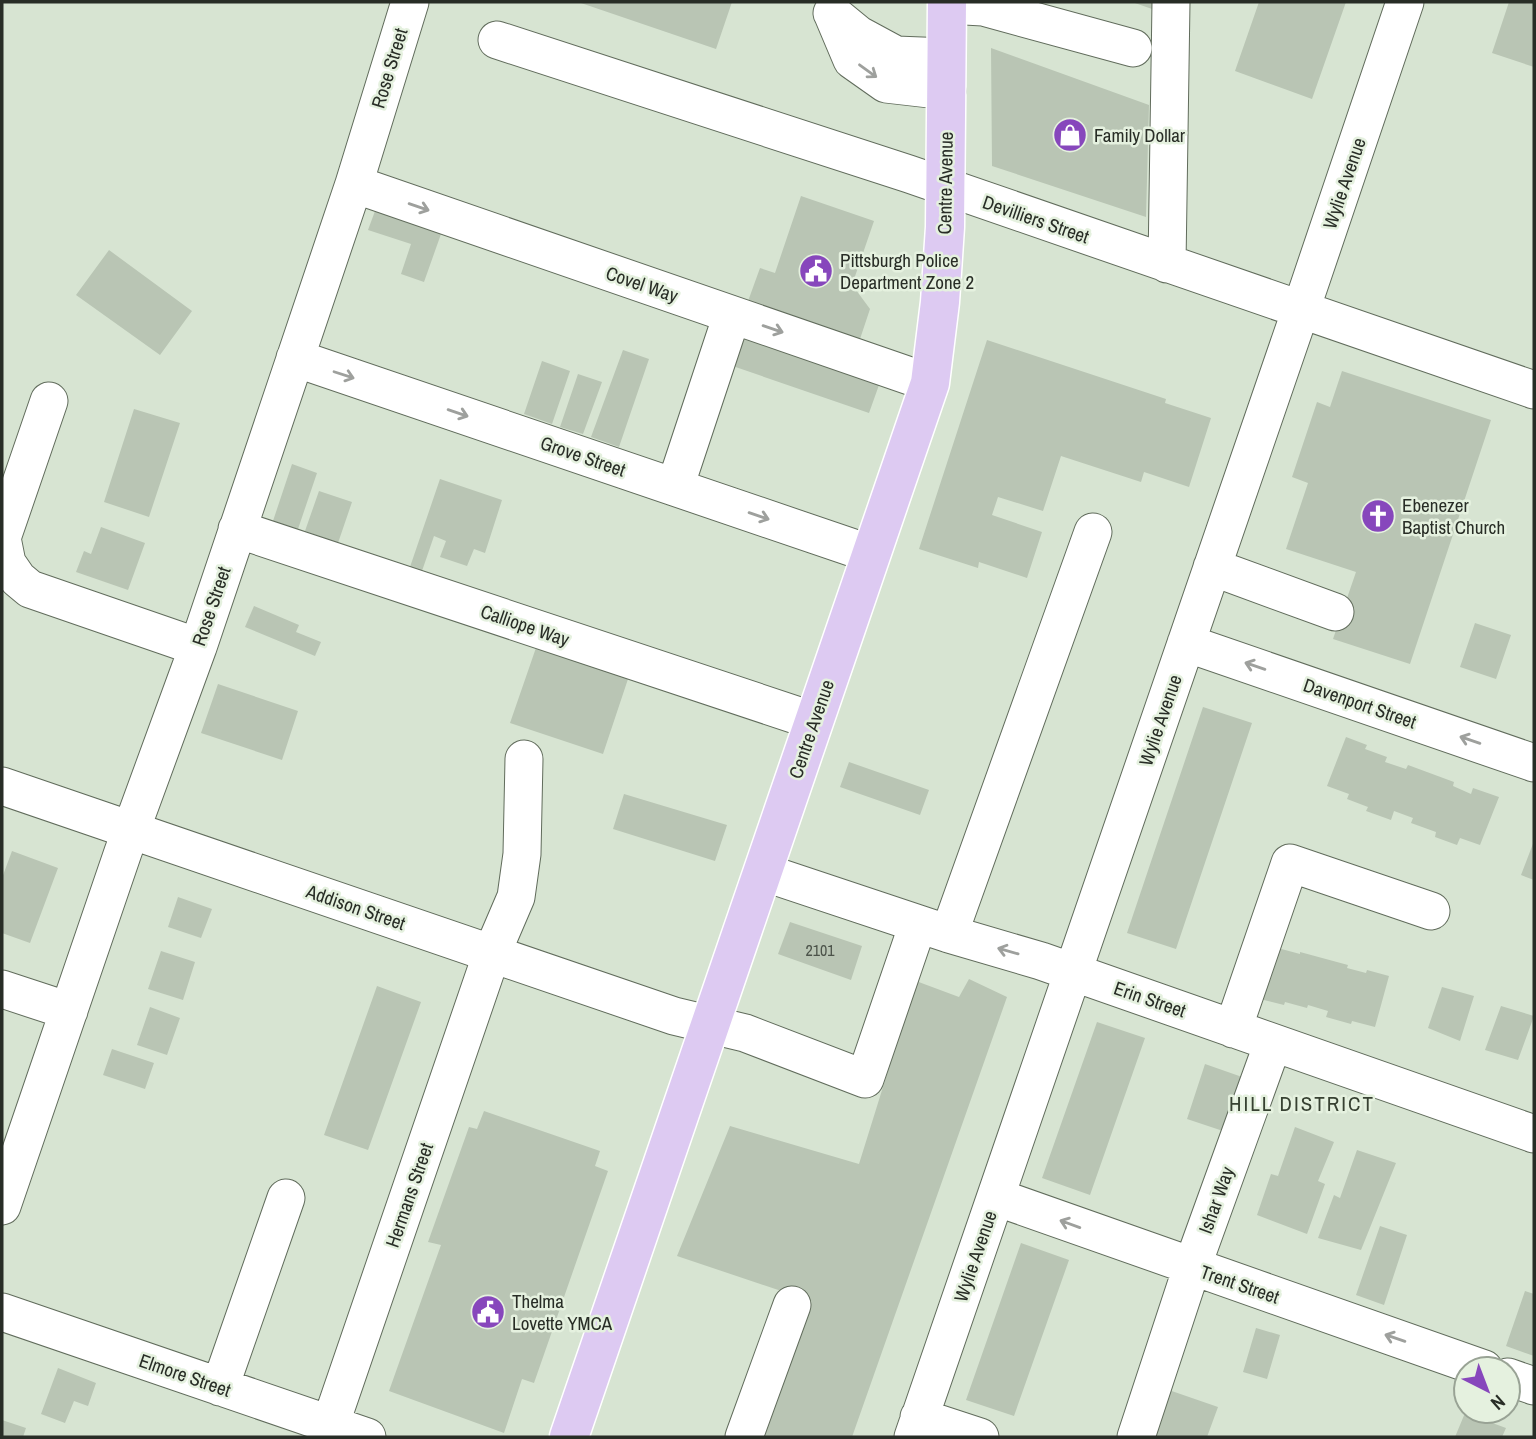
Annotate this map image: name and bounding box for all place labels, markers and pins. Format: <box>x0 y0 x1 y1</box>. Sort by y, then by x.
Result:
shop icon: Family Dollar <box>1051 116 1089 154</box>
place label: Family Dollar <box>1094 122 1186 148</box>
place label: Pittsburgh Police Department Zone 2 <box>840 247 974 295</box>
public building icon: Pittsburgh Police Department Zone 2 <box>797 252 835 290</box>
place label: Ebenezer Baptist Church <box>1402 492 1505 540</box>
church icon: Ebenezer Baptist Church <box>1359 497 1397 535</box>
place label: Thelma Lovette YMCA <box>512 1288 613 1336</box>
public building icon: Thelma Lovette YMCA <box>469 1293 507 1331</box>

